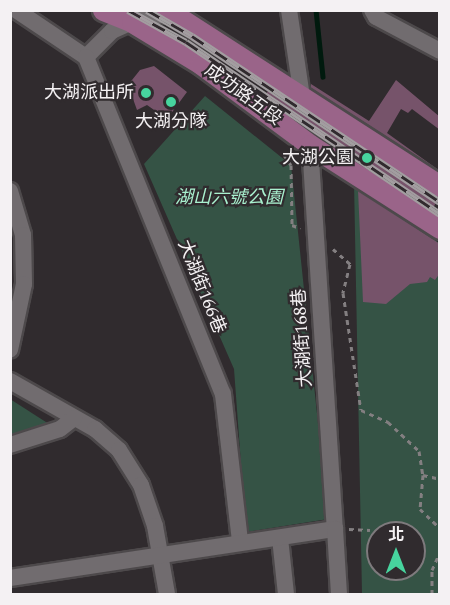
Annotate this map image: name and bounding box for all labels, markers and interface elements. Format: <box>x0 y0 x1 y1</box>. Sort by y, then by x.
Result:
street label: 成功路五段 <box>200 60 286 130</box>
place label: 大湖派出所 <box>44 82 134 104</box>
marker: 大湖派出所 <box>139 86 153 100</box>
marker: 大湖分隊 <box>164 95 178 109</box>
place label: 大湖分隊 <box>135 111 207 133</box>
place label: 大湖公園 <box>282 147 354 169</box>
marker: 大湖公園 <box>358 149 376 167</box>
park label: 湖山六號公園 <box>175 187 283 209</box>
street label: 大湖街166巷 <box>172 237 230 337</box>
street label: 大湖街168巷 <box>289 288 317 388</box>
north arrow <box>366 521 426 581</box>
text: 北 <box>388 523 404 547</box>

